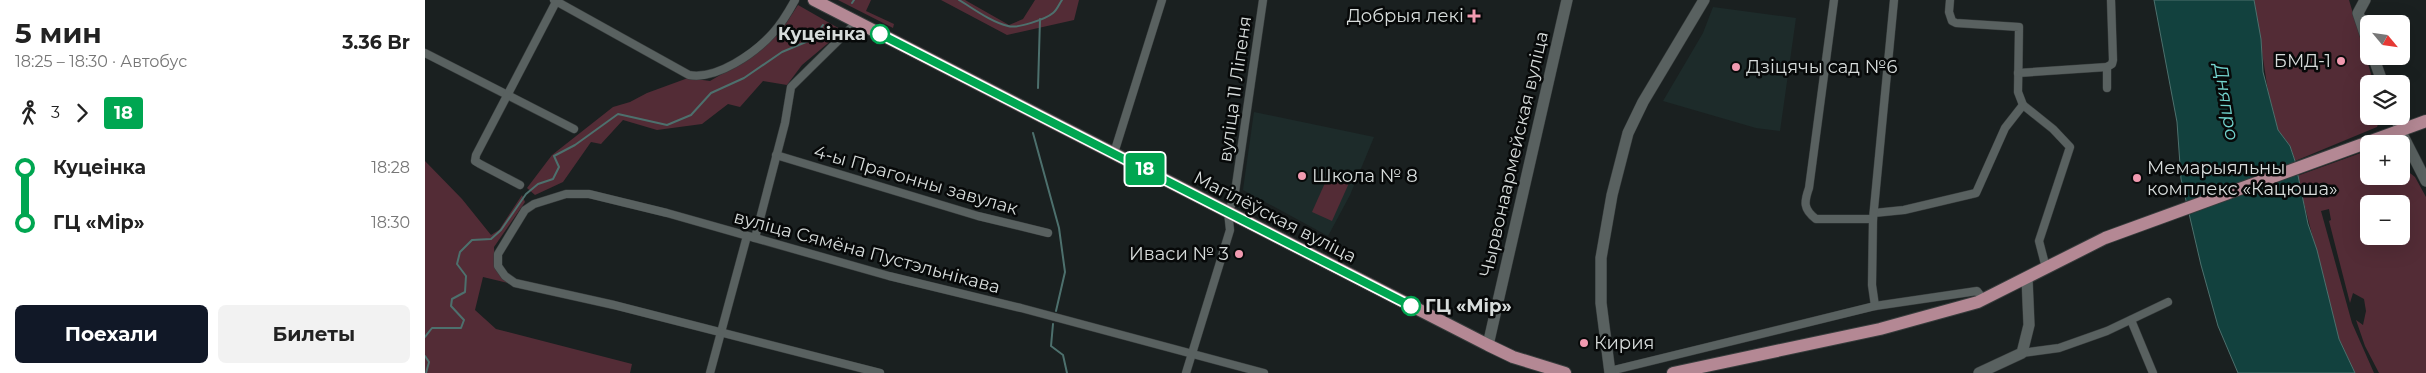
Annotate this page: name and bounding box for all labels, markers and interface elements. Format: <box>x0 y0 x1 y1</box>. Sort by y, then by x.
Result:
place label: Добрыя лекі <box>1347 5 1464 27</box>
marker: Добрыя лекі <box>1468 10 1480 22</box>
street label: вуліца 11 Ліпеня <box>1214 14 1256 164</box>
north arrow <box>2360 15 2410 65</box>
map controls <box>2360 15 2410 245</box>
text: 5 мин <box>15 16 102 50</box>
place label: Куцеінка <box>778 23 866 45</box>
marker: Куцеінка <box>870 24 890 44</box>
street label: Чырвонаармейская вуліца <box>1475 29 1553 279</box>
text: 3.36 Br <box>342 31 410 54</box>
place label: БМД-1 <box>2274 50 2331 72</box>
text: 18:25 – 18:30 · Автобус <box>15 52 187 71</box>
marker: БМД-1 <box>2335 55 2347 67</box>
place label: Дзіцячы сад №6 <box>1746 56 1897 78</box>
water label: Дняпро <box>2209 60 2244 142</box>
marker: Дзіцячы сад №6 <box>1730 61 1742 73</box>
button: layers <box>2360 75 2410 125</box>
icon: walk <box>15 99 43 127</box>
icon: forward <box>68 99 96 127</box>
text: 18 <box>114 102 133 124</box>
text: 3 <box>51 103 60 122</box>
button: + <box>2360 135 2410 185</box>
street label: 4-ы Прагонны завулак <box>811 140 1021 220</box>
line badge: 18 <box>1123 153 1167 185</box>
text: Куцеінка <box>53 156 146 179</box>
place label: Мемарыяльны комплекс «Кацюша» <box>2147 157 2338 200</box>
text: 18:28 <box>371 158 410 177</box>
text: 18 <box>1136 158 1154 180</box>
place label: Школа № 8 <box>1312 165 1418 187</box>
street label: Магілёўская вуліца <box>1190 166 1360 268</box>
marker: Школа № 8 <box>1296 170 1308 182</box>
marker: Мемарыяльны комплекс «Кацюша» <box>2131 172 2143 184</box>
button: − <box>2360 195 2410 245</box>
street label: вуліца Сямёна Пустэльнікава <box>731 206 1003 298</box>
text: ГЦ «Мір» <box>53 211 145 234</box>
text: 18:30 <box>371 213 410 232</box>
place label: Иваси № 3 <box>1129 243 1229 265</box>
marker: Иваси № 3 <box>1233 248 1245 260</box>
place label: ГЦ «Мір» <box>1425 295 1512 317</box>
marker: ГЦ «Мір» <box>1401 296 1421 316</box>
button: Поехали <box>15 305 208 363</box>
button: Билеты <box>218 305 410 363</box>
place label: Кирия <box>1594 332 1654 354</box>
marker: Кирия <box>1578 337 1590 349</box>

